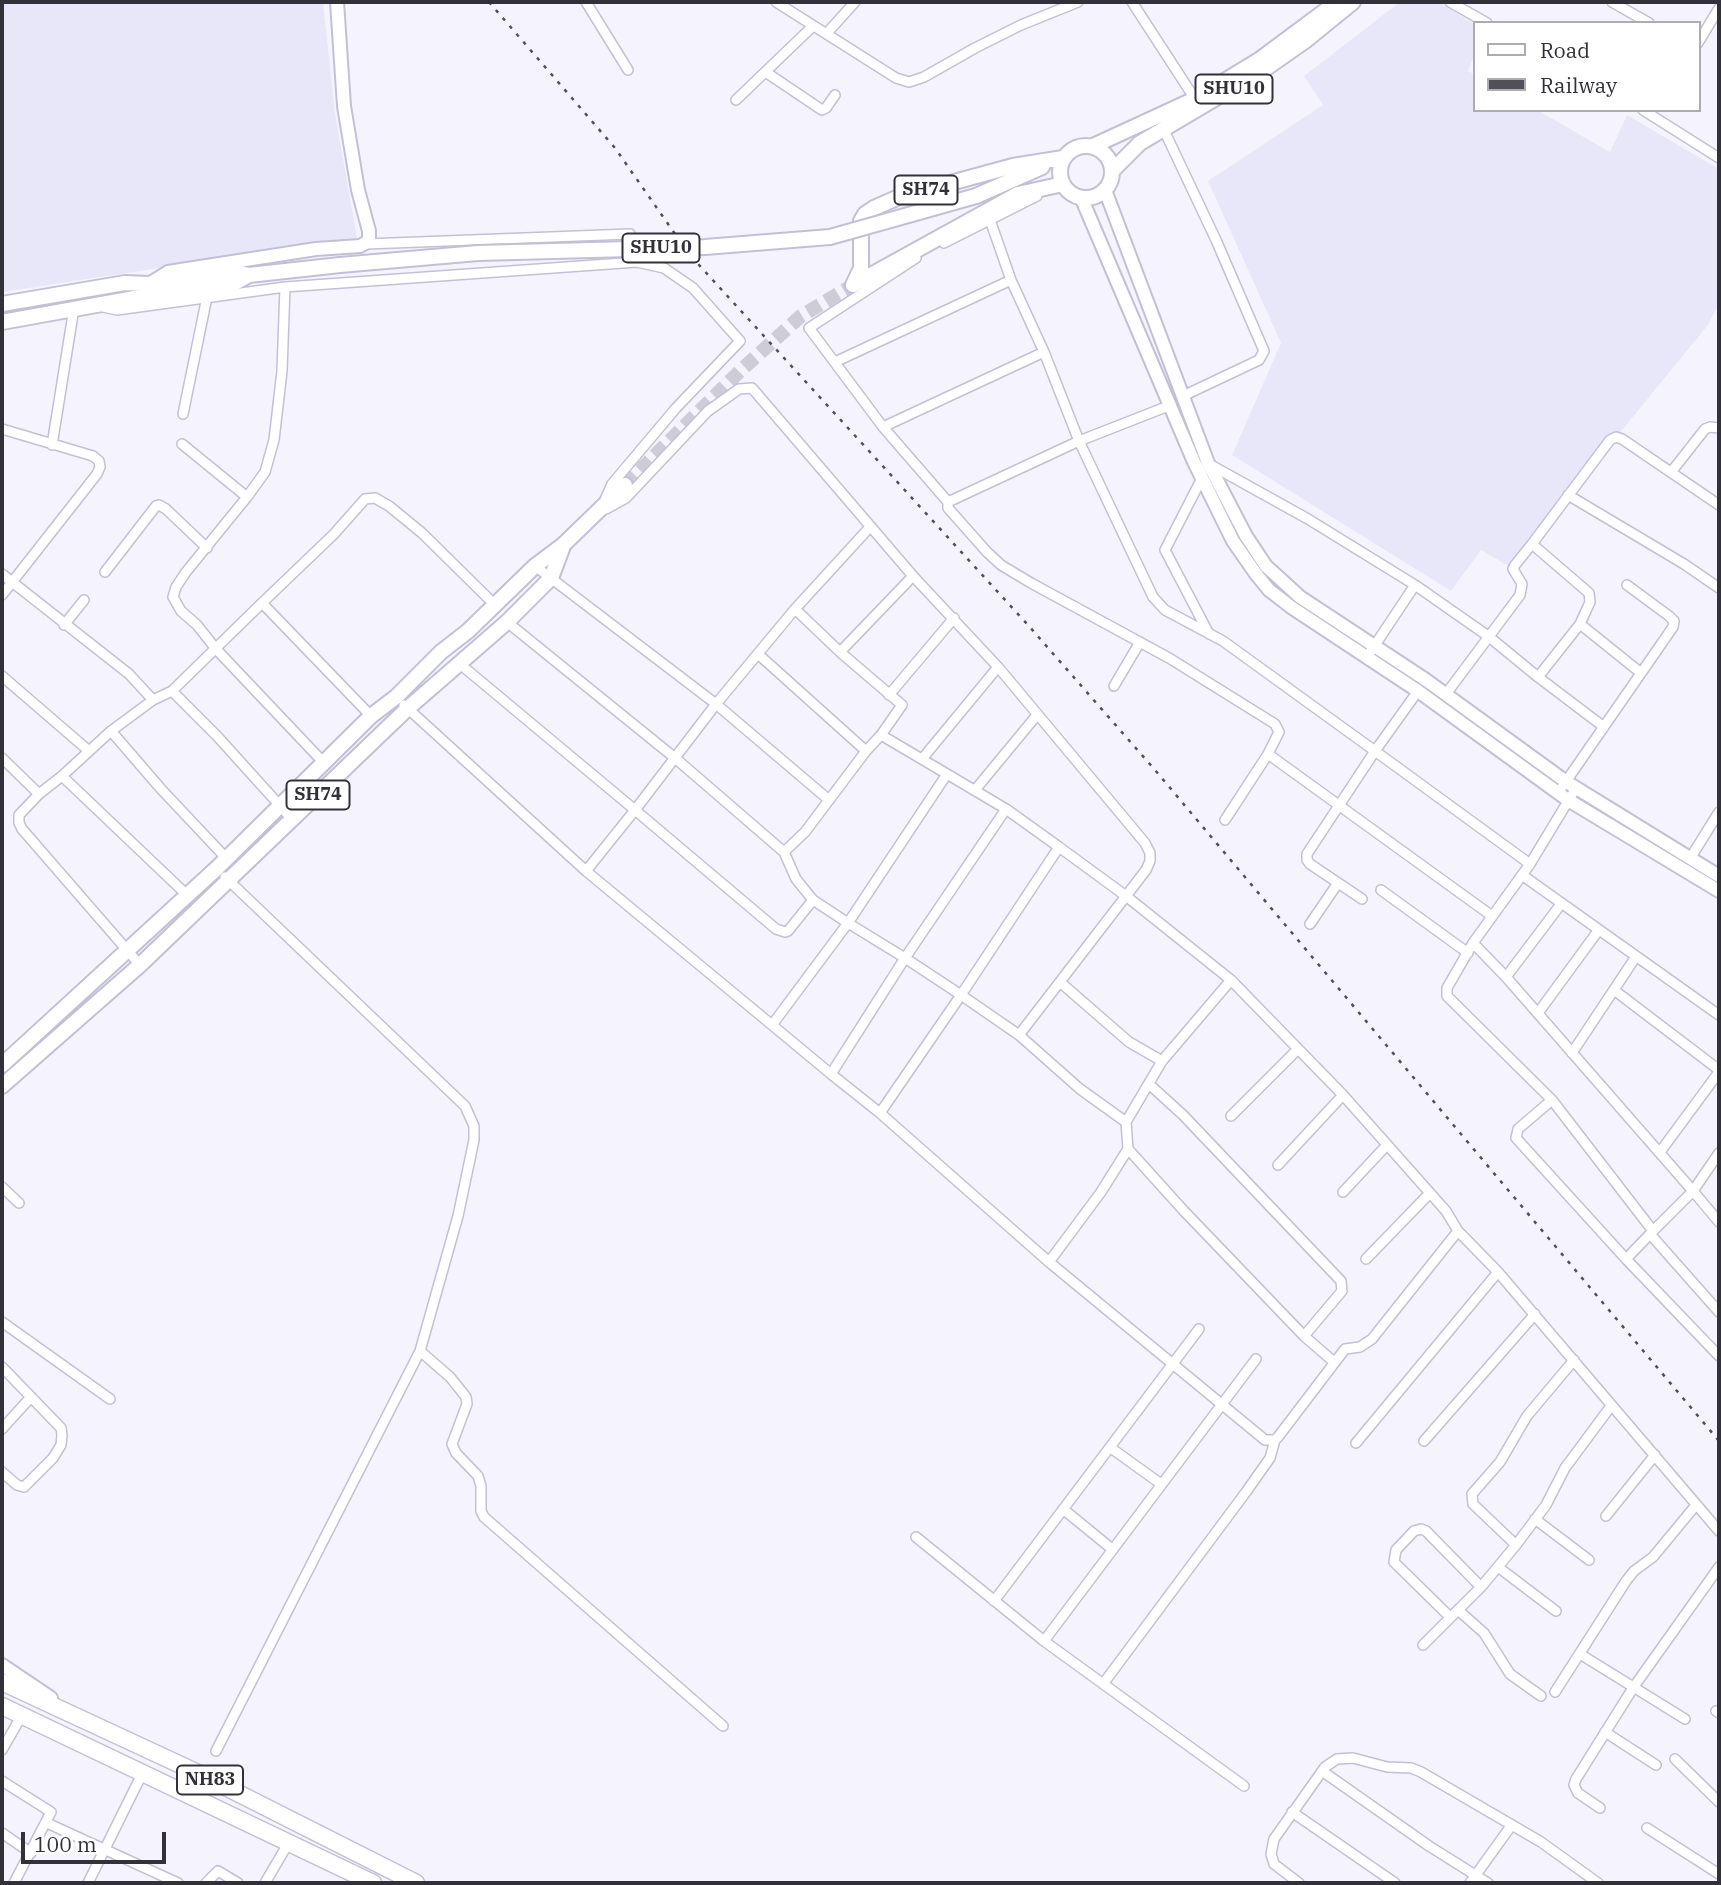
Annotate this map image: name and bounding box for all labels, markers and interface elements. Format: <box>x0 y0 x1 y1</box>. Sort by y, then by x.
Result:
legend <box>1472 21 1700 112</box>
text: Road <box>1540 36 1590 64</box>
text: Railway <box>1540 71 1617 99</box>
road number: SHU10 <box>1196 74 1272 104</box>
road number: SH74 <box>894 176 958 204</box>
road number: SHU10 <box>622 234 700 262</box>
road number: SH74 <box>286 780 350 810</box>
road number: NH83 <box>177 1765 243 1794</box>
scale bar <box>24 1818 170 1862</box>
text: 100 m <box>34 1830 97 1858</box>

